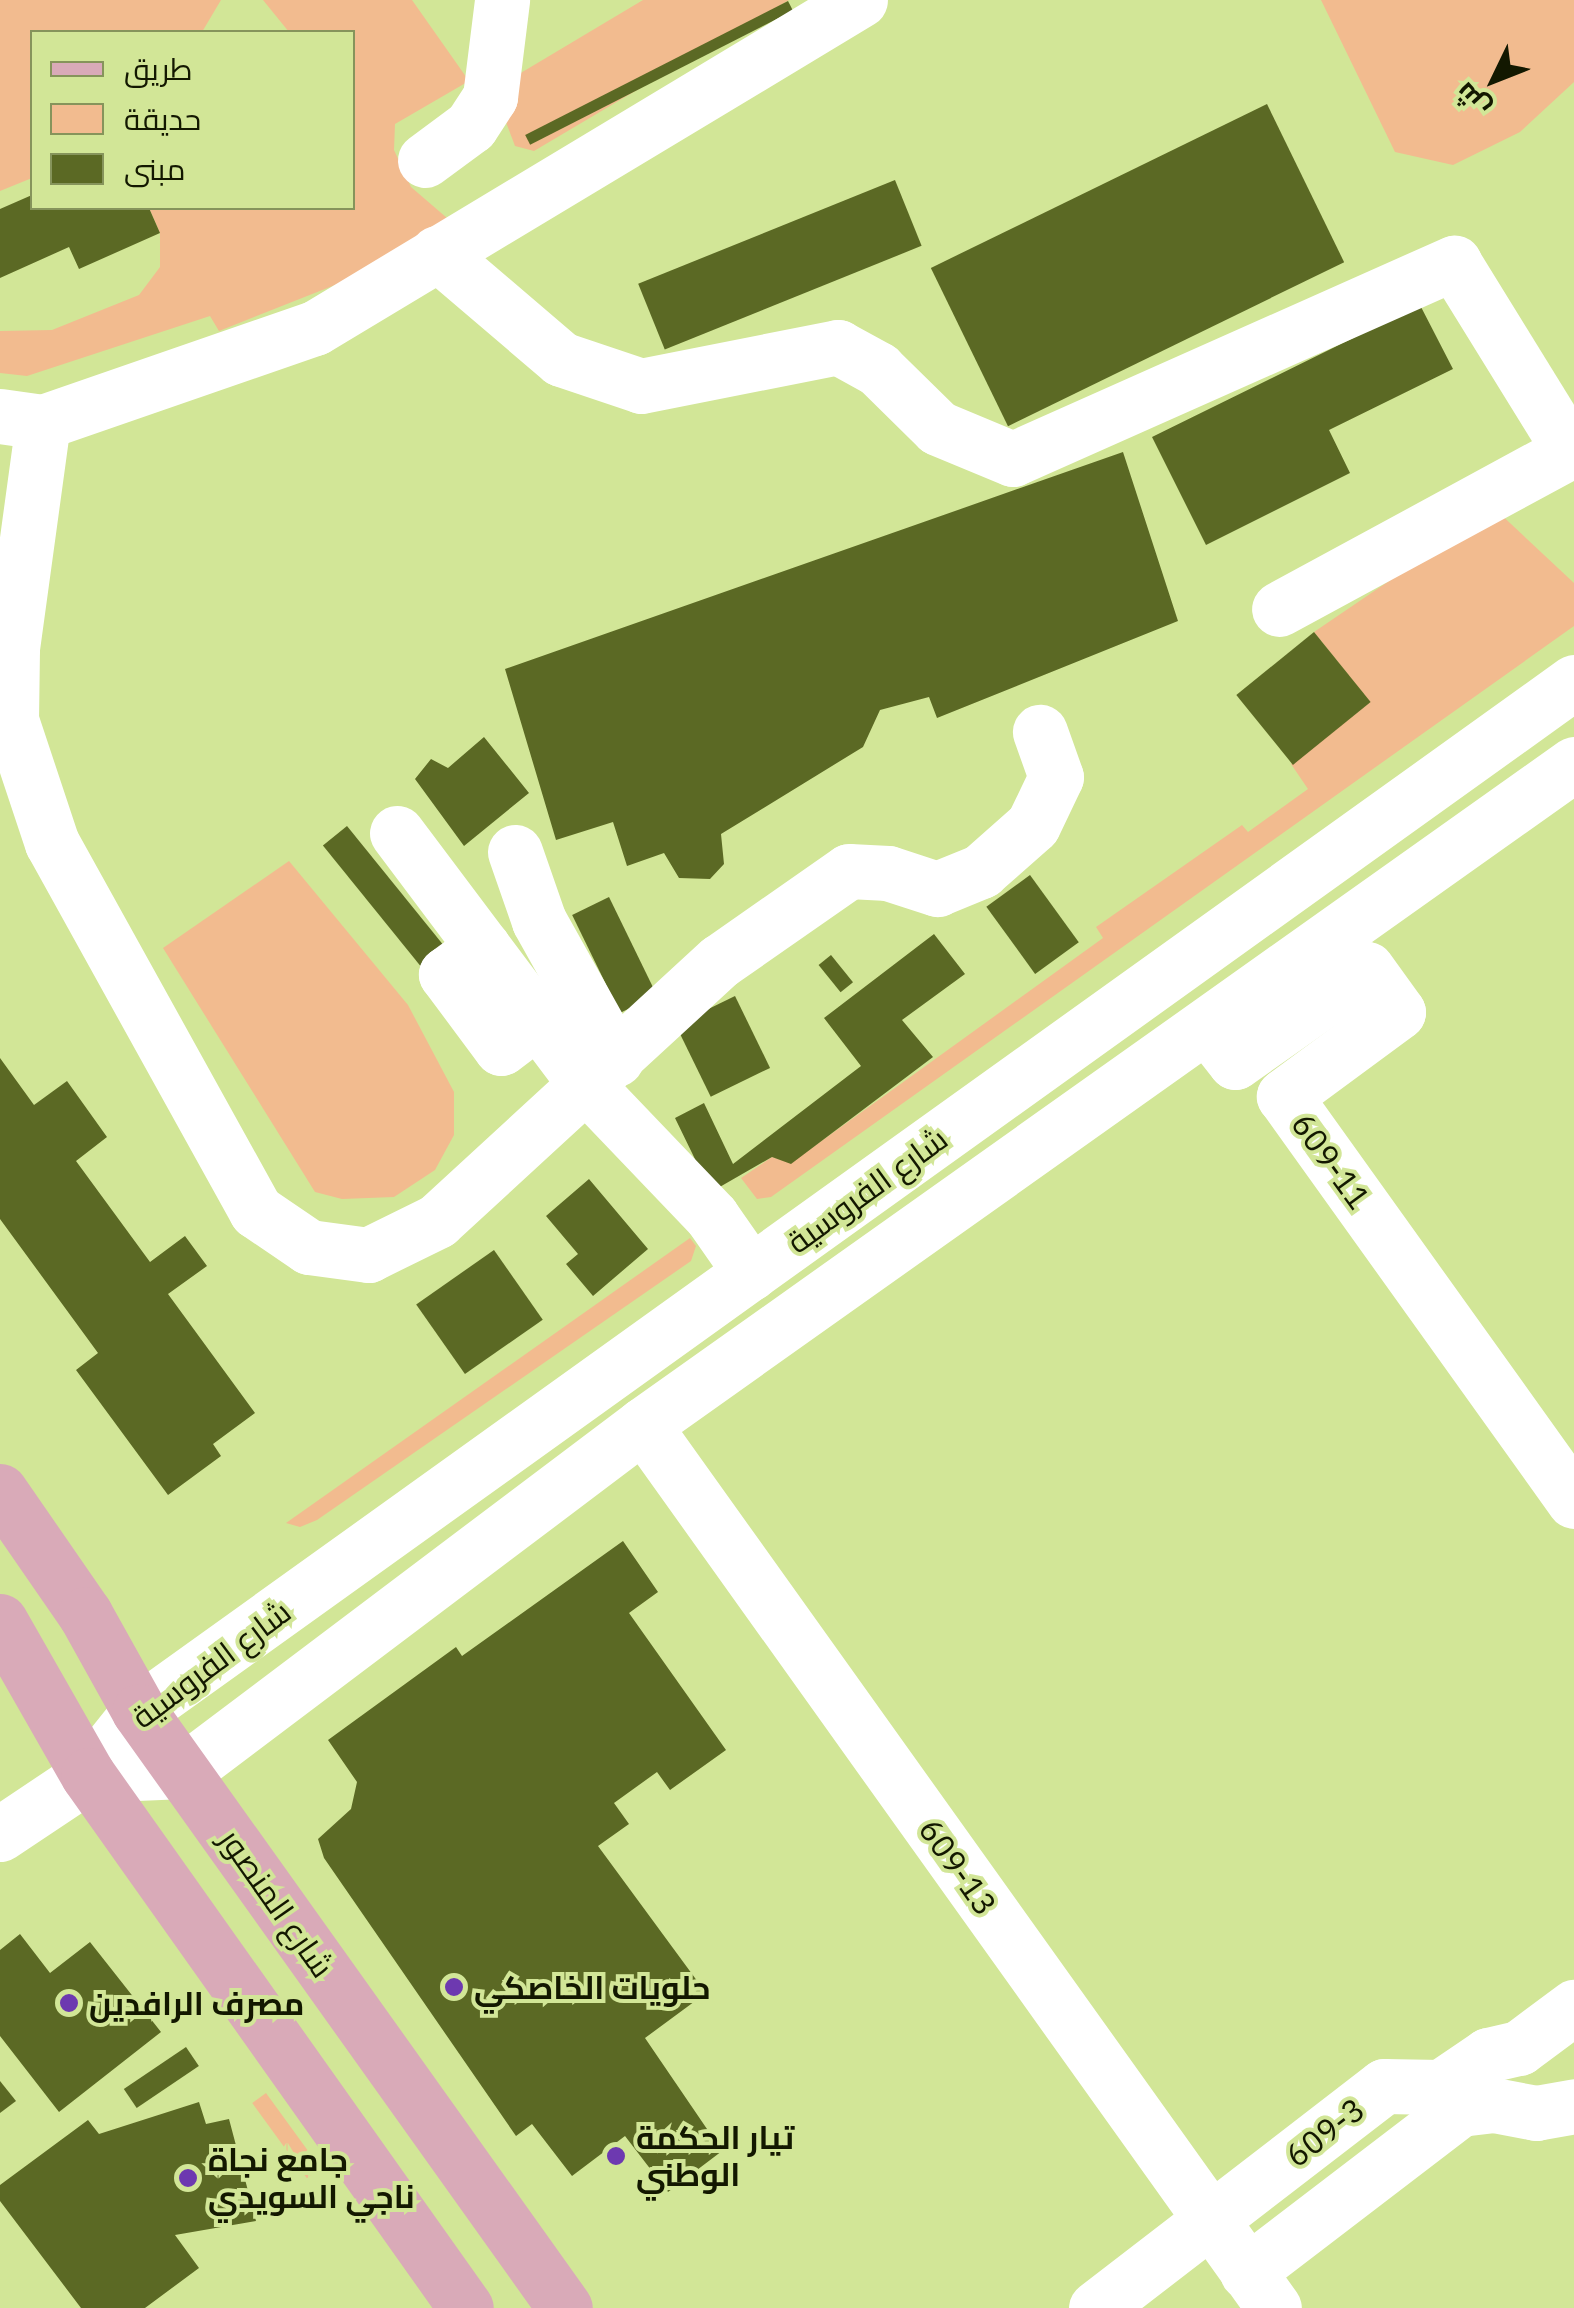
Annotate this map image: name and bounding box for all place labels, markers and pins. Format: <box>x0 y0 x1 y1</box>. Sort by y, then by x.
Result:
place label: حلويات الخاصكي <box>474 1968 711 2006</box>
marker: حلويات الخاصكي <box>443 1976 465 1998</box>
place label: مصرف الرافدين <box>89 1984 304 2022</box>
marker: مصرف الرافدين <box>58 1992 80 2014</box>
place label: تيار الحكمة الوطني <box>636 2119 794 2194</box>
place label: جامع نجاة ناجي السويدي <box>208 2141 415 2216</box>
marker: تيار الحكمة الوطني <box>605 2145 627 2167</box>
marker: جامع نجاة ناجي السويدي <box>177 2167 199 2189</box>

